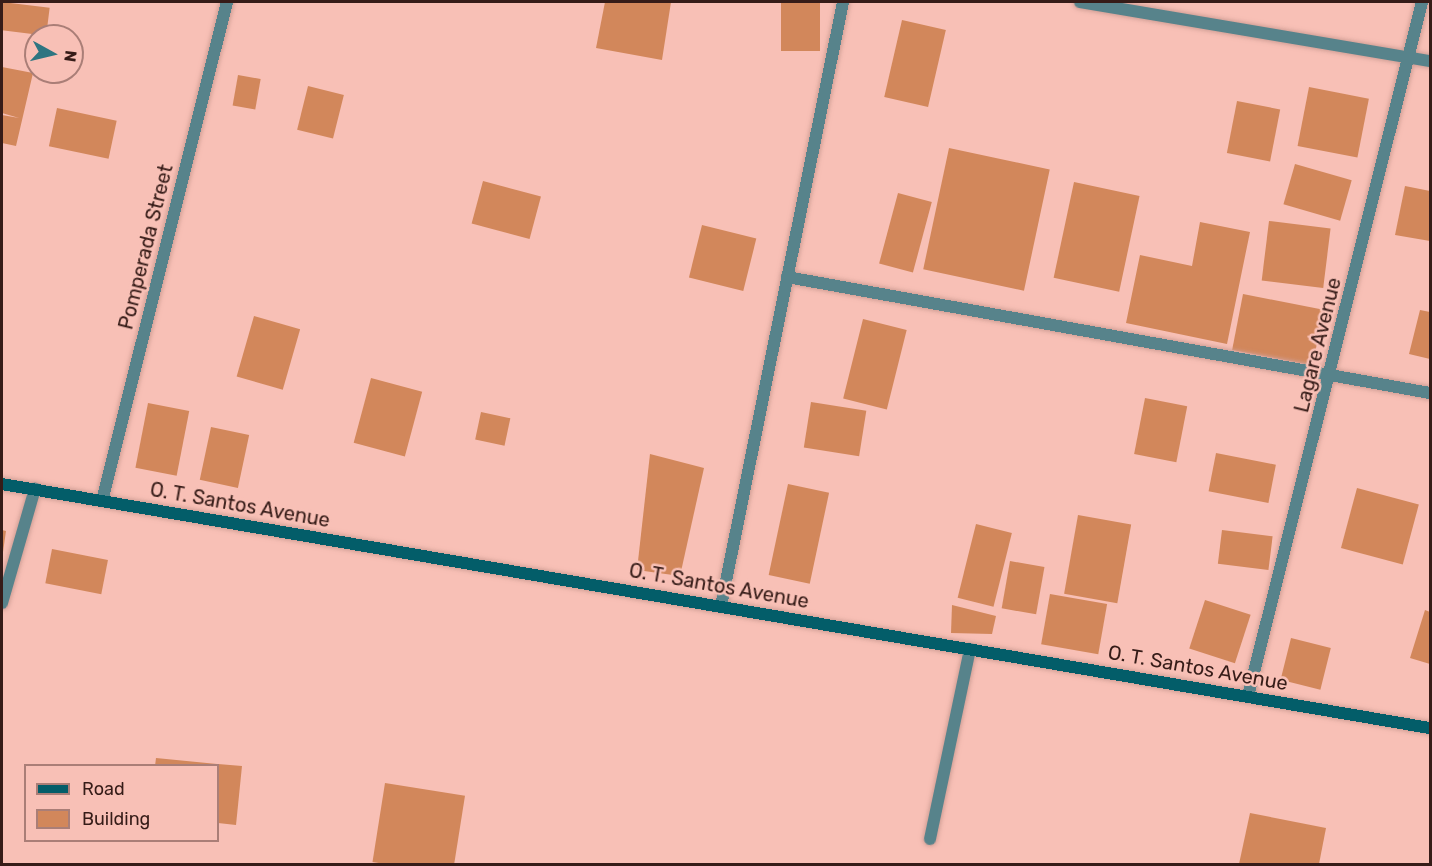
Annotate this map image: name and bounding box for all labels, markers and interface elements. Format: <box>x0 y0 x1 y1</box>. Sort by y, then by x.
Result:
north arrow <box>24 24 84 84</box>
text: N <box>60 49 81 63</box>
street label: Pomperada Street <box>114 162 178 332</box>
street label: Lagare Avenue <box>1290 275 1346 415</box>
street label: O. T. Santos Avenue <box>148 477 332 533</box>
street label: O. T. Santos Avenue <box>627 558 811 614</box>
street label: O. T. Santos Avenue <box>1106 640 1290 696</box>
legend <box>24 764 219 842</box>
text: Road <box>82 778 125 800</box>
text: Building <box>82 808 150 830</box>

